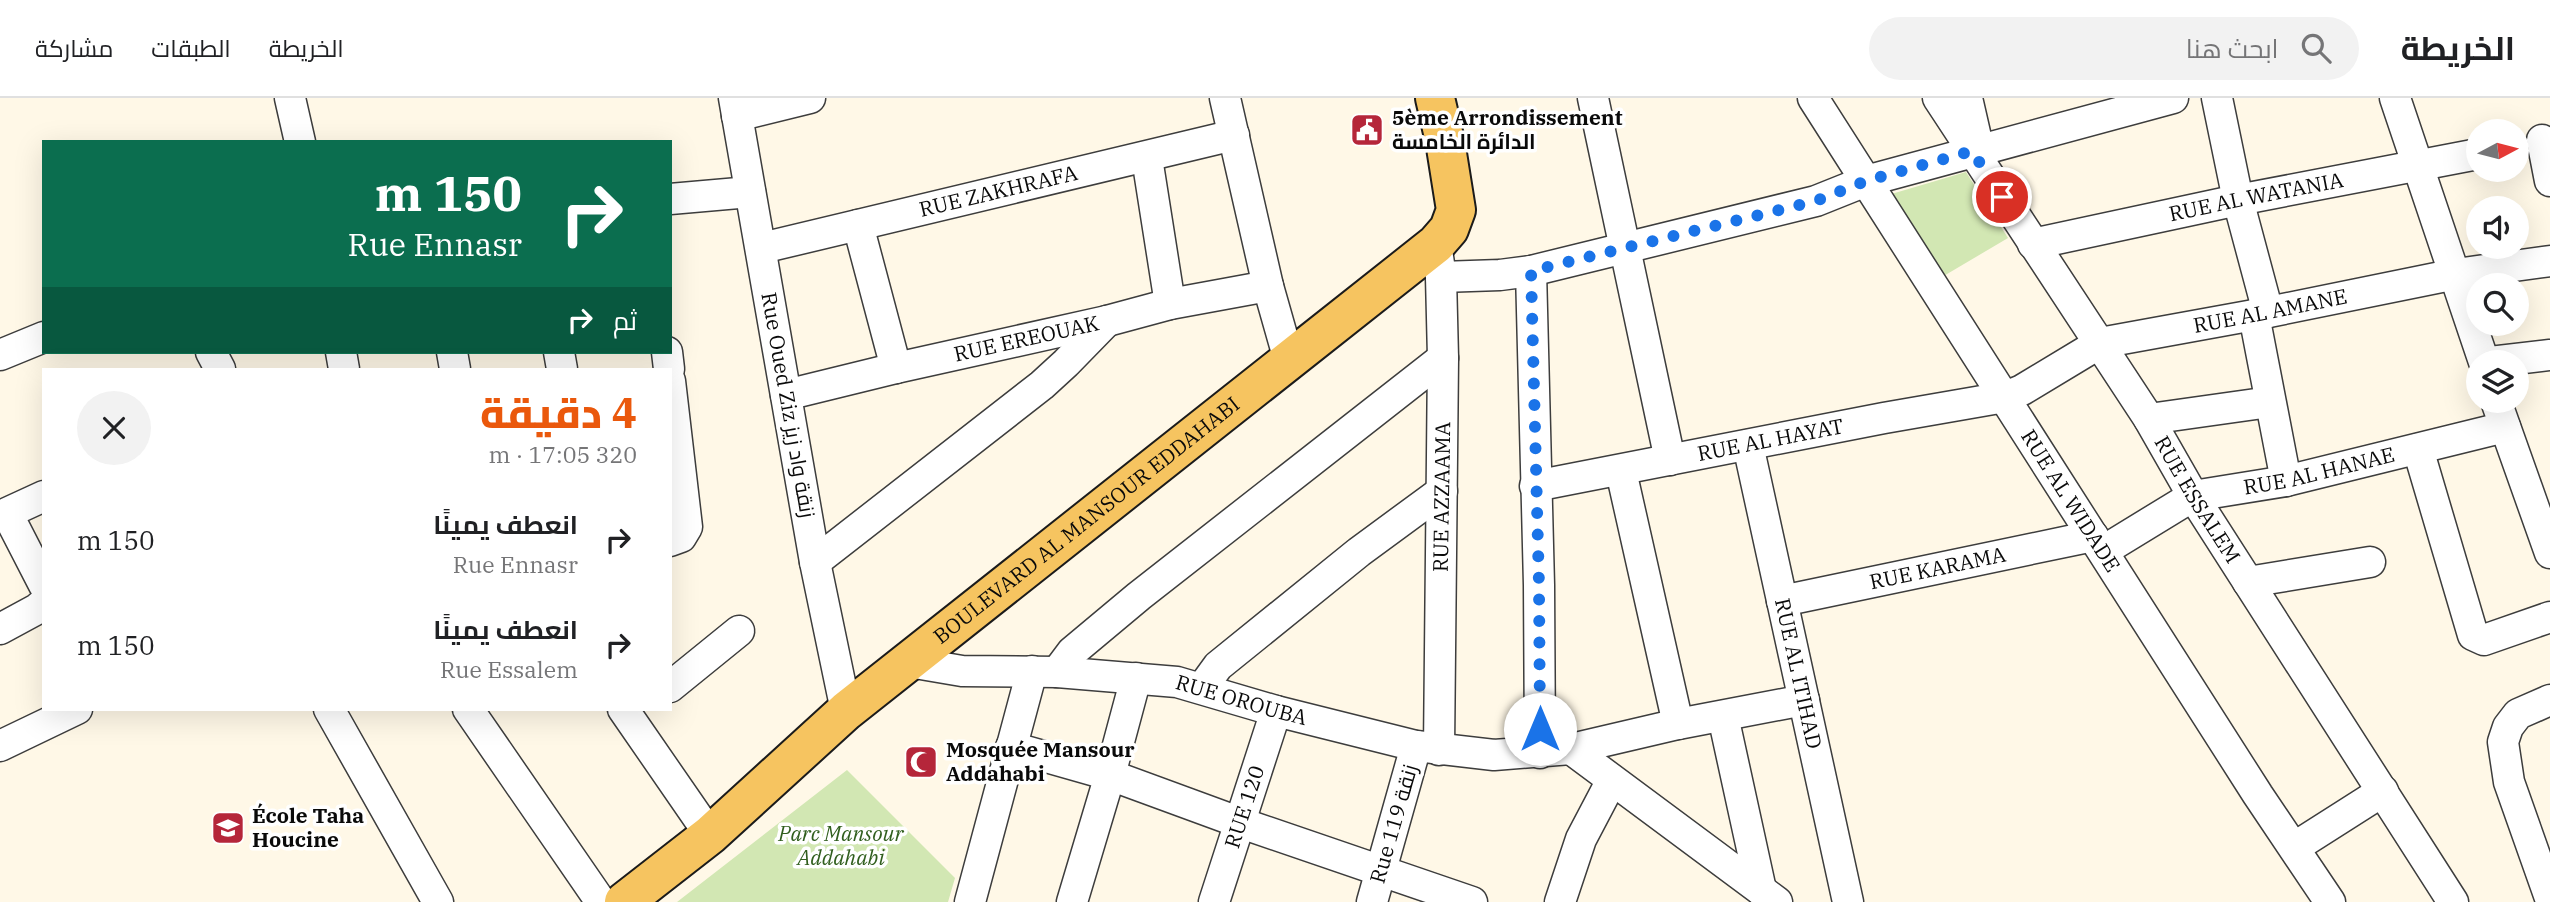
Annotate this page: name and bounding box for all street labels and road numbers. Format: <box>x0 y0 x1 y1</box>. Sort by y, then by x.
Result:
street label: RUE ZAKHRAFA <box>916 158 1081 223</box>
street label: RUE AL WATANIA <box>2166 165 2346 227</box>
street label: RUE AL AMANE <box>2191 281 2350 339</box>
street label: Rue Oued Ziz زنقة واد زيز <box>755 290 823 520</box>
street label: RUE EREOUAK <box>951 308 1102 368</box>
street label: BOULEVARD AL MANSOUR EDDAHABI <box>927 390 1245 650</box>
street label: RUE AL HAYAT <box>1695 411 1846 467</box>
street label: RUE AZZAAMA <box>1426 421 1456 572</box>
street label: RUE AL WIDADE <box>2015 424 2127 577</box>
street label: RUE ESSALEM <box>2149 430 2247 568</box>
street label: RUE AL HANAE <box>2241 440 2397 501</box>
street label: RUE KARAMA <box>1867 540 2009 595</box>
street label: RUE AL ITIHAD <box>1769 595 1829 751</box>
street label: RUE OROUBA <box>1173 667 1311 731</box>
street label: Rue 119 زنقة <box>1363 761 1423 886</box>
street label: RUE 120 <box>1217 762 1270 852</box>

